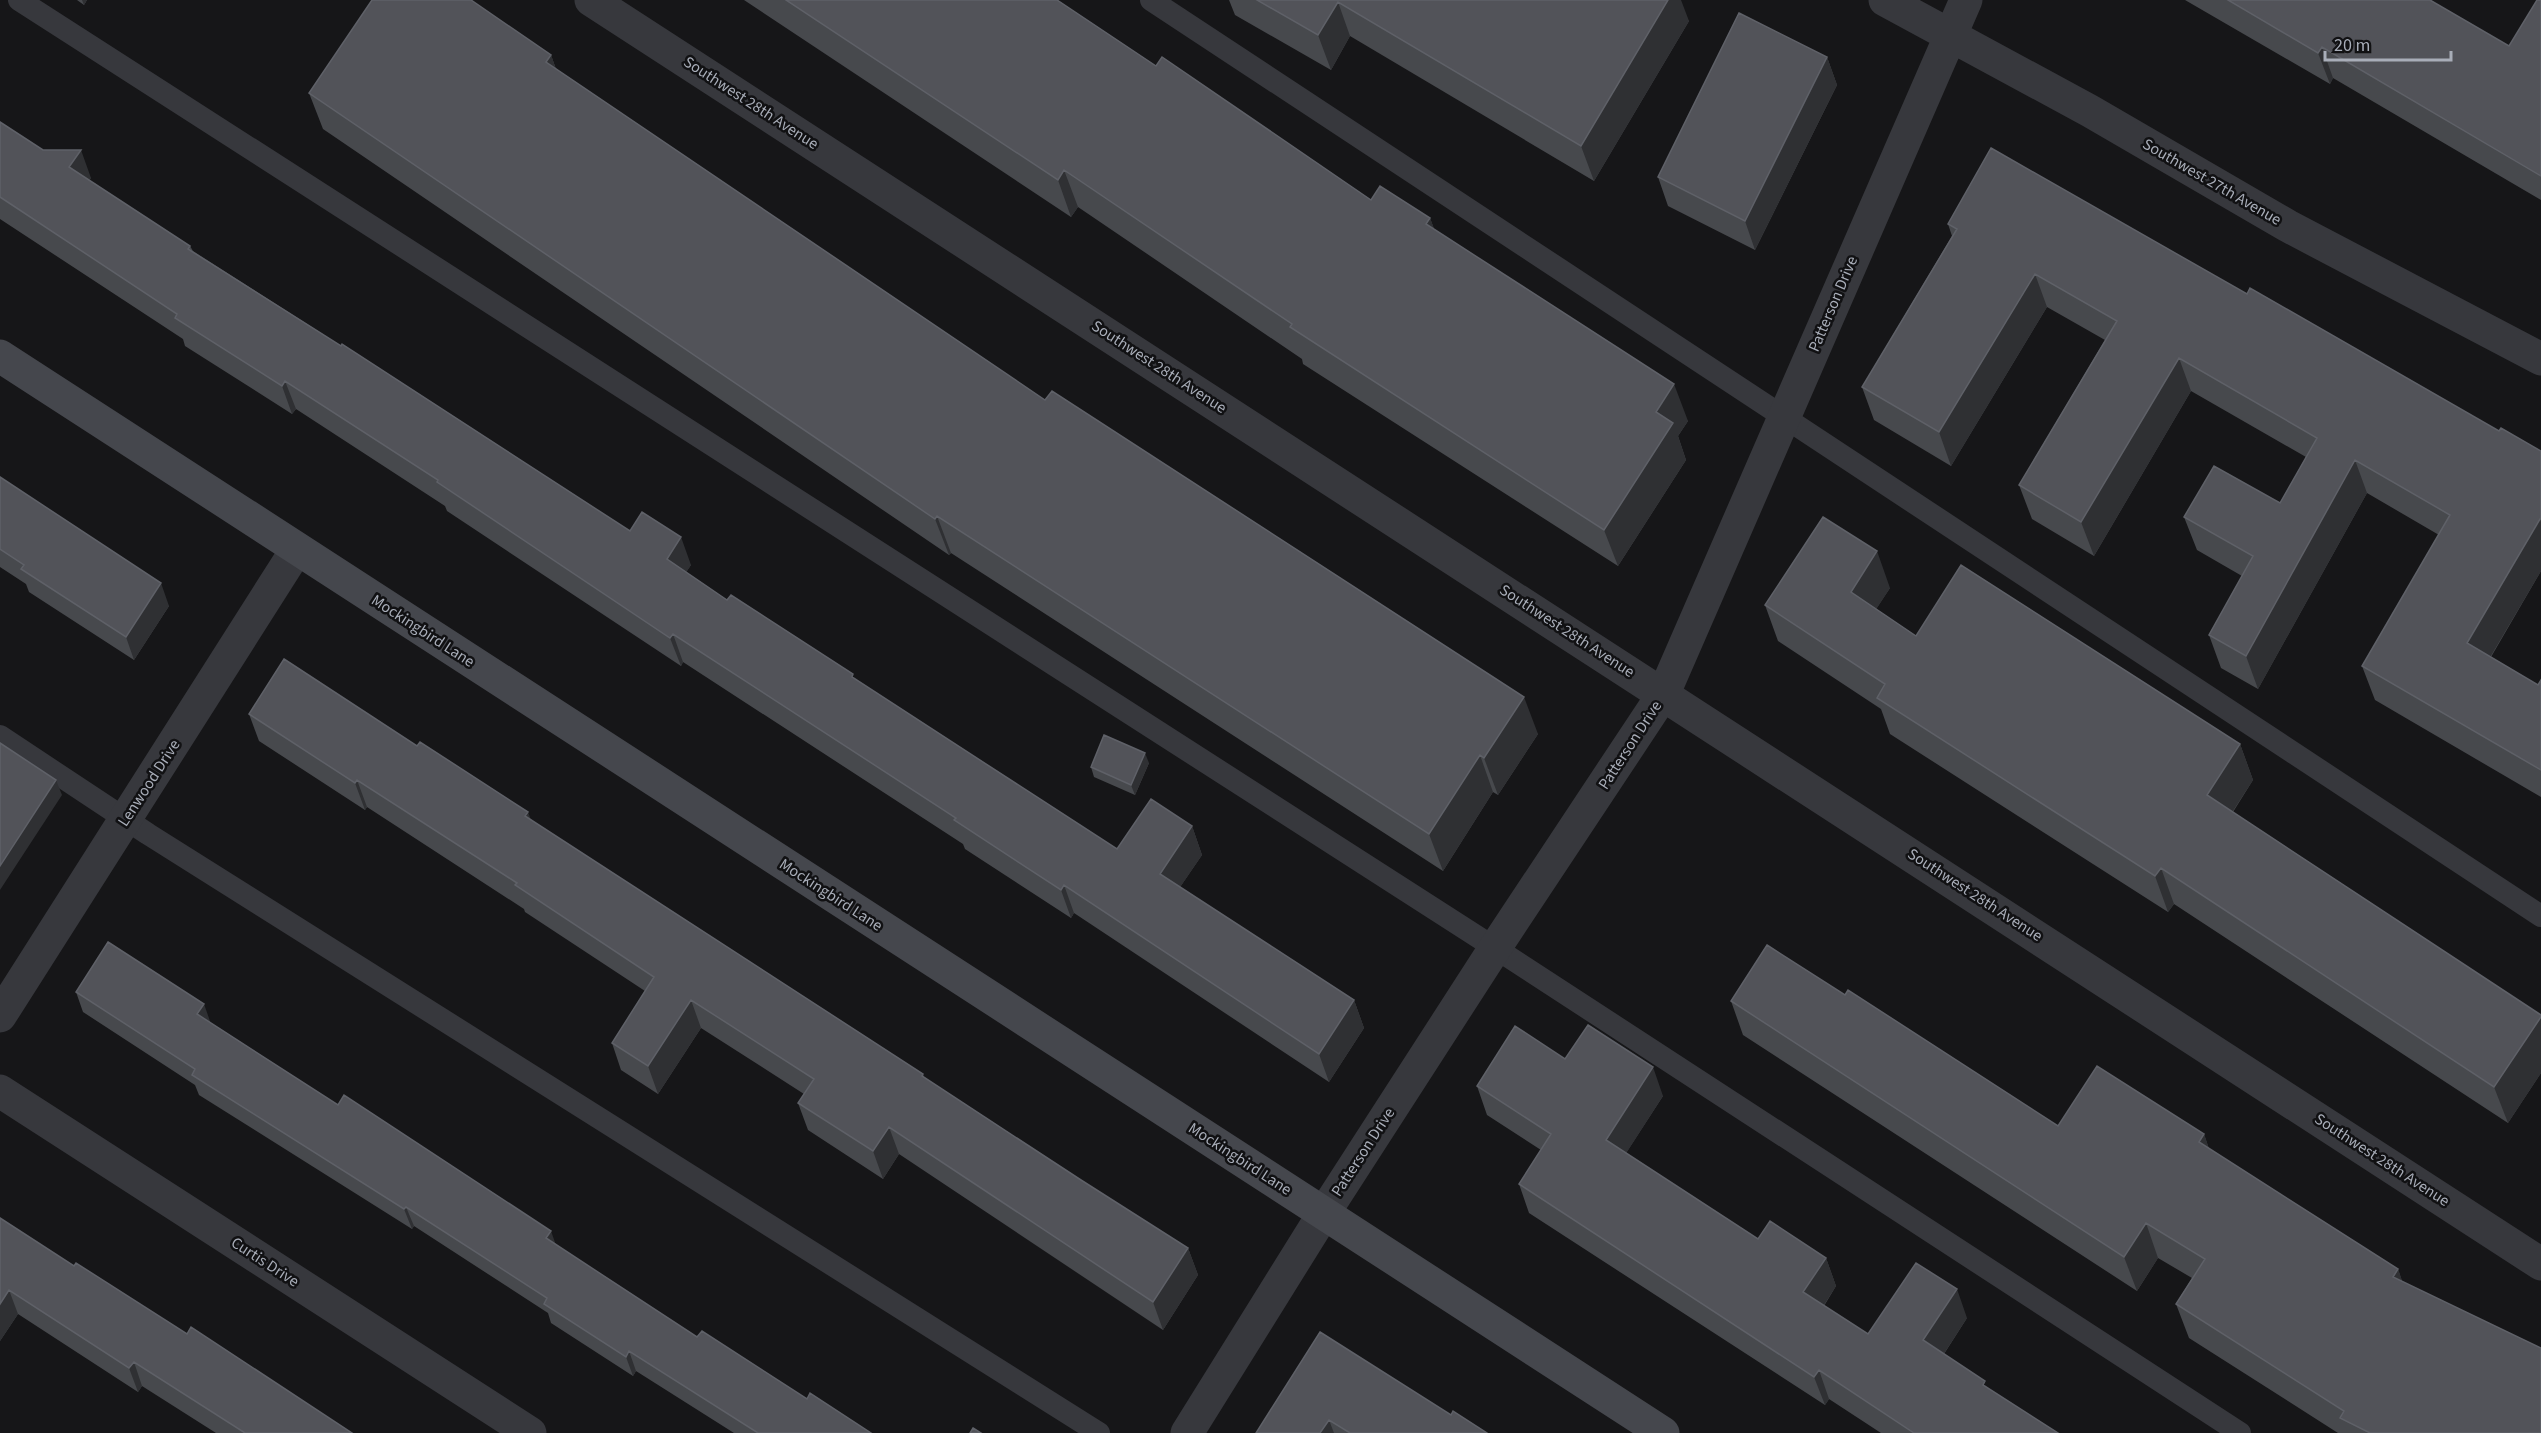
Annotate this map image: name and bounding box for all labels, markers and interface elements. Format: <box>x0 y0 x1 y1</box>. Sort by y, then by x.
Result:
scale bar <box>2325 24 2451 62</box>
text: 20 m <box>2334 33 2370 58</box>
street label: Southwest 28th Avenue <box>679 51 823 155</box>
street label: Southwest 27th Avenue <box>2139 133 2286 231</box>
street label: Patterson Drive <box>1803 253 1863 355</box>
street label: Southwest 28th Avenue <box>1087 315 1231 419</box>
street label: Southwest 28th Avenue <box>1495 579 1639 683</box>
street label: Mockingbird Lane <box>367 589 479 673</box>
street label: Patterson Drive <box>1593 696 1667 794</box>
street label: Lenwood Drive <box>113 735 185 831</box>
street label: Southwest 28th Avenue <box>1903 843 2047 947</box>
street label: Mockingbird Lane <box>775 853 887 937</box>
street label: Patterson Drive <box>1326 1103 1400 1201</box>
street label: Southwest 28th Avenue <box>2310 1108 2454 1212</box>
street label: Mockingbird Lane <box>1184 1117 1296 1201</box>
street label: Curtis Drive <box>227 1232 303 1292</box>

